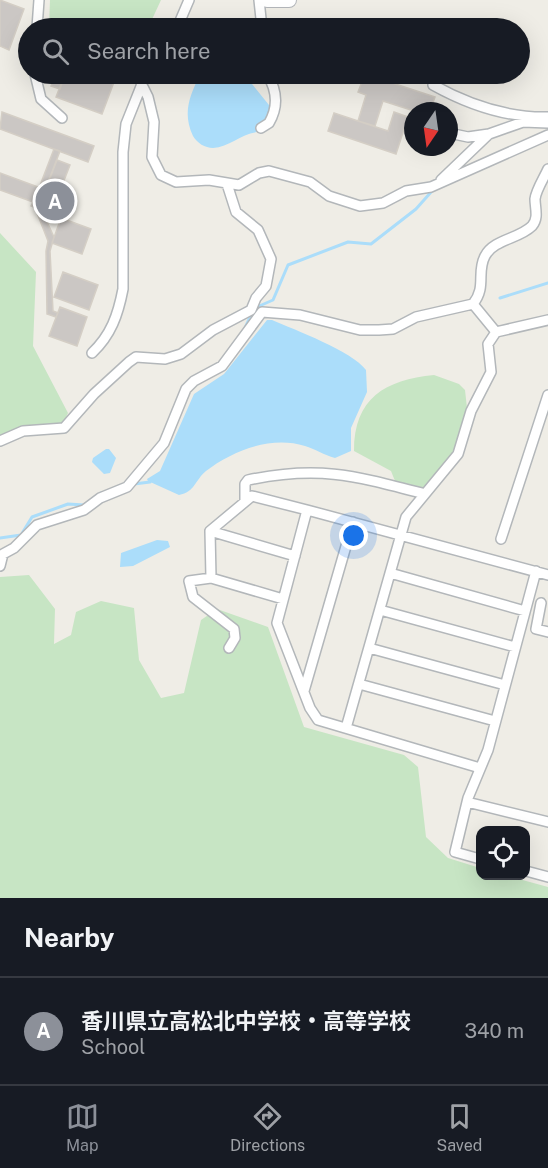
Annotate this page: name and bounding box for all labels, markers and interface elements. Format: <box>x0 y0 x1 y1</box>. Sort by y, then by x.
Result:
search box <box>18 18 530 84</box>
icon: search <box>39 35 72 68</box>
text: Search here <box>87 38 211 64</box>
north arrow <box>404 102 458 156</box>
pin: A <box>36 178 74 224</box>
your location <box>339 521 368 550</box>
map controls <box>476 826 530 880</box>
button: locate <box>476 826 530 880</box>
text: Nearby <box>24 922 114 953</box>
text: 香川県立高松北中学校・高等学校 <box>81 1008 411 1034</box>
text: A <box>36 1019 51 1043</box>
text: 340 m <box>464 1019 524 1043</box>
text: School <box>81 1035 145 1059</box>
tab: Map <box>66 1100 99 1155</box>
tab: Directions <box>230 1100 305 1155</box>
tab: Saved <box>437 1100 482 1155</box>

